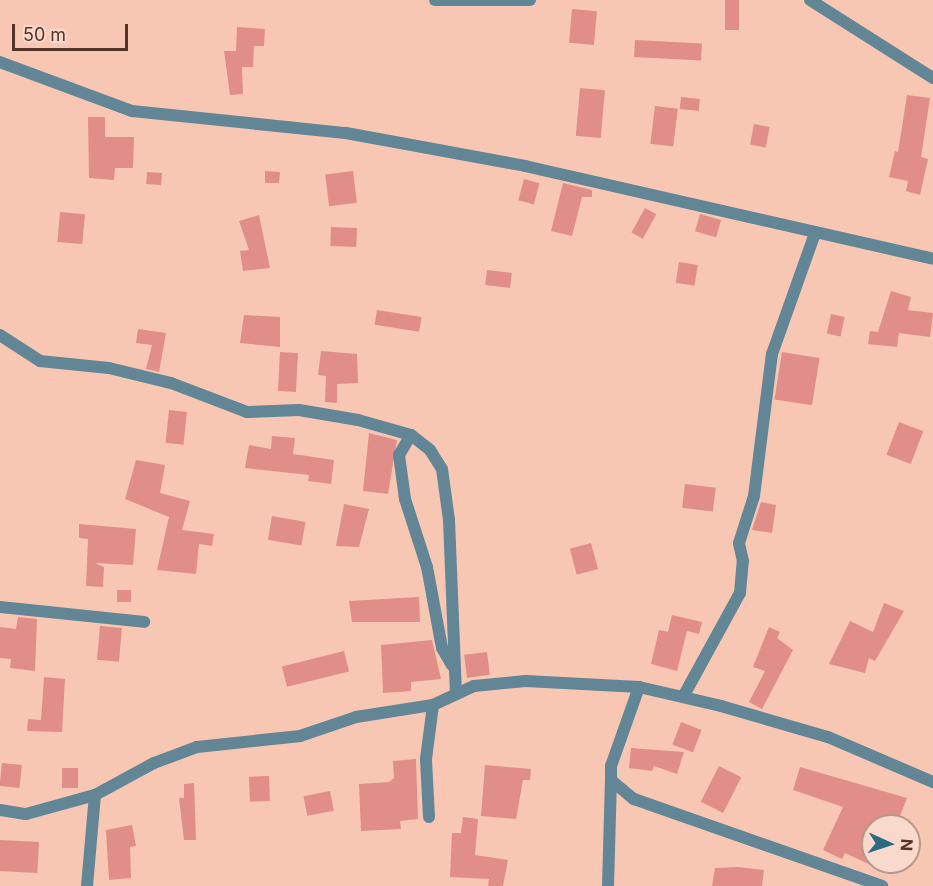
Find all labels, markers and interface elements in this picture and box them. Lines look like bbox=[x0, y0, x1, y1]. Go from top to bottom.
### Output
scale bar bbox=[15, 12, 130, 50]
text: 50 m bbox=[23, 24, 66, 45]
north arrow bbox=[861, 814, 921, 874]
text: N bbox=[897, 838, 917, 851]

